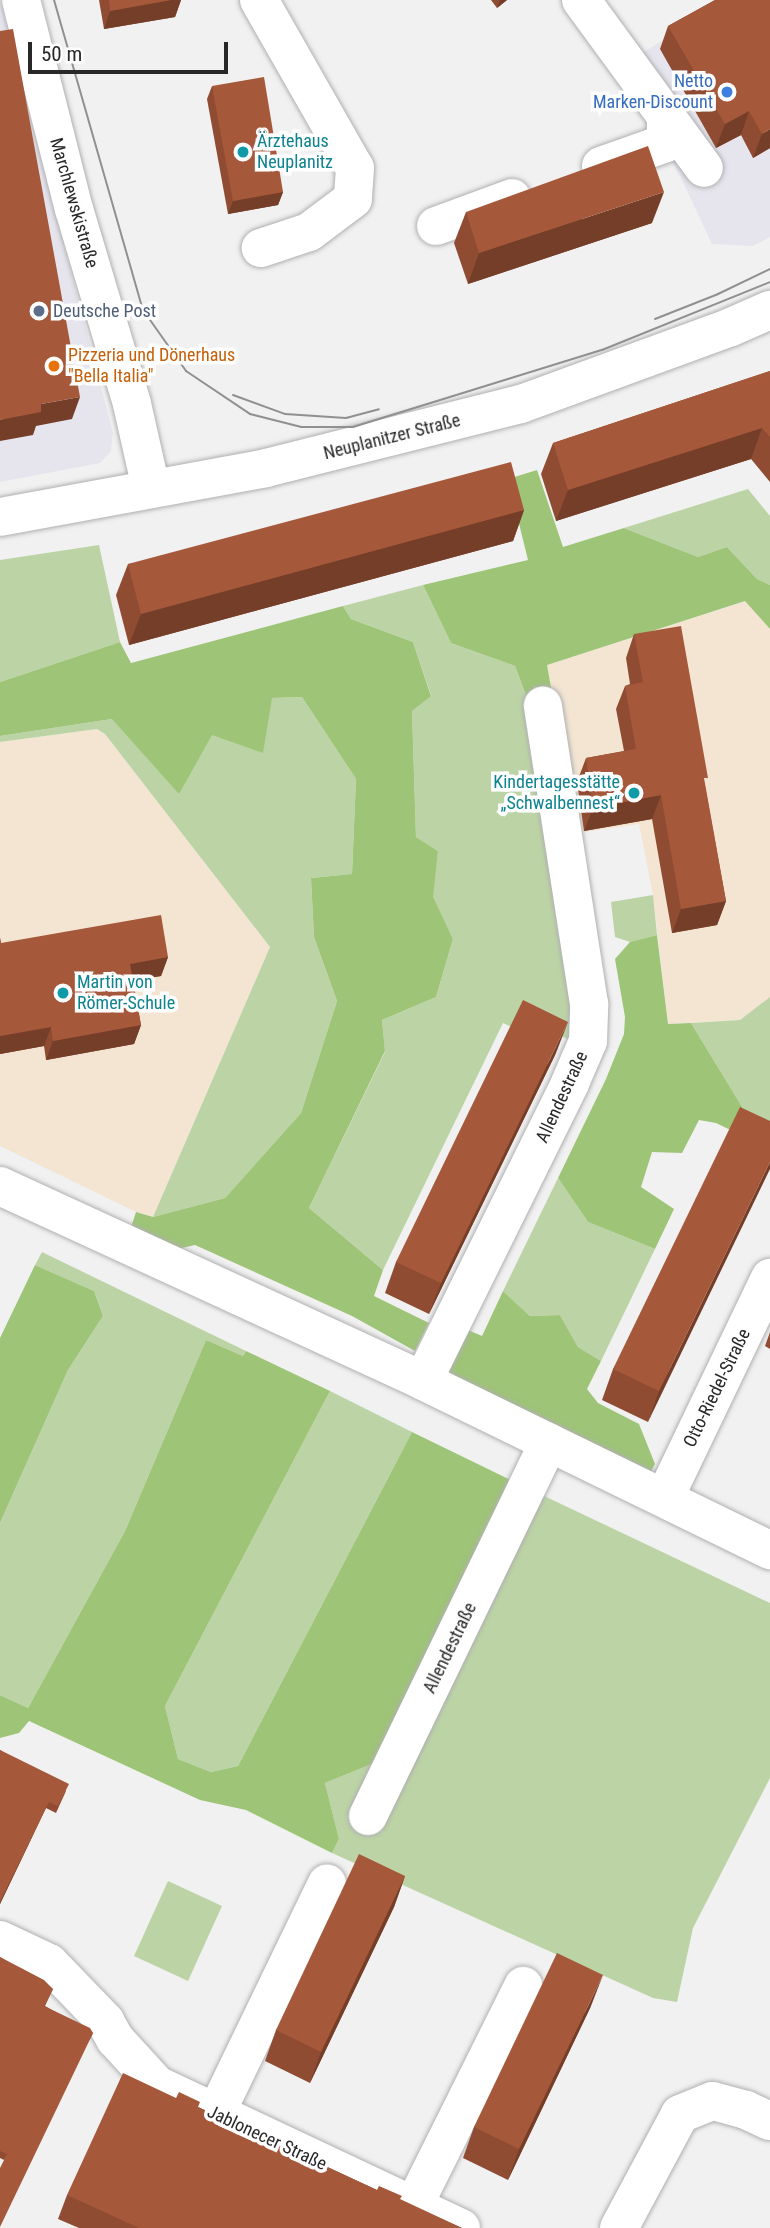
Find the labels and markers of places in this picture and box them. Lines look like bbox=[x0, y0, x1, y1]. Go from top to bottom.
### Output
place label: Netto Marken-Discount bbox=[593, 71, 713, 114]
marker: Netto Marken-Discount bbox=[719, 84, 735, 100]
place label: Ärztehaus Neuplanitz bbox=[257, 131, 333, 174]
marker: Ärztehaus Neuplanitz bbox=[235, 144, 251, 160]
place label: Deutsche Post bbox=[53, 300, 156, 322]
marker: Deutsche Post bbox=[31, 303, 47, 319]
place label: Pizzeria und Dönerhaus "Bella Italia" bbox=[68, 345, 235, 388]
marker: Pizzeria und Dönerhaus "Bella Italia" bbox=[46, 358, 62, 374]
place label: Kindertagesstätte „Schwalbennest“ bbox=[493, 772, 620, 814]
marker: Kindertagesstätte „Schwalbennest“ bbox=[626, 785, 642, 801]
place label: Martin von Römer-Schule bbox=[77, 972, 175, 1014]
marker: Martin von Römer-Schule bbox=[55, 985, 71, 1001]

